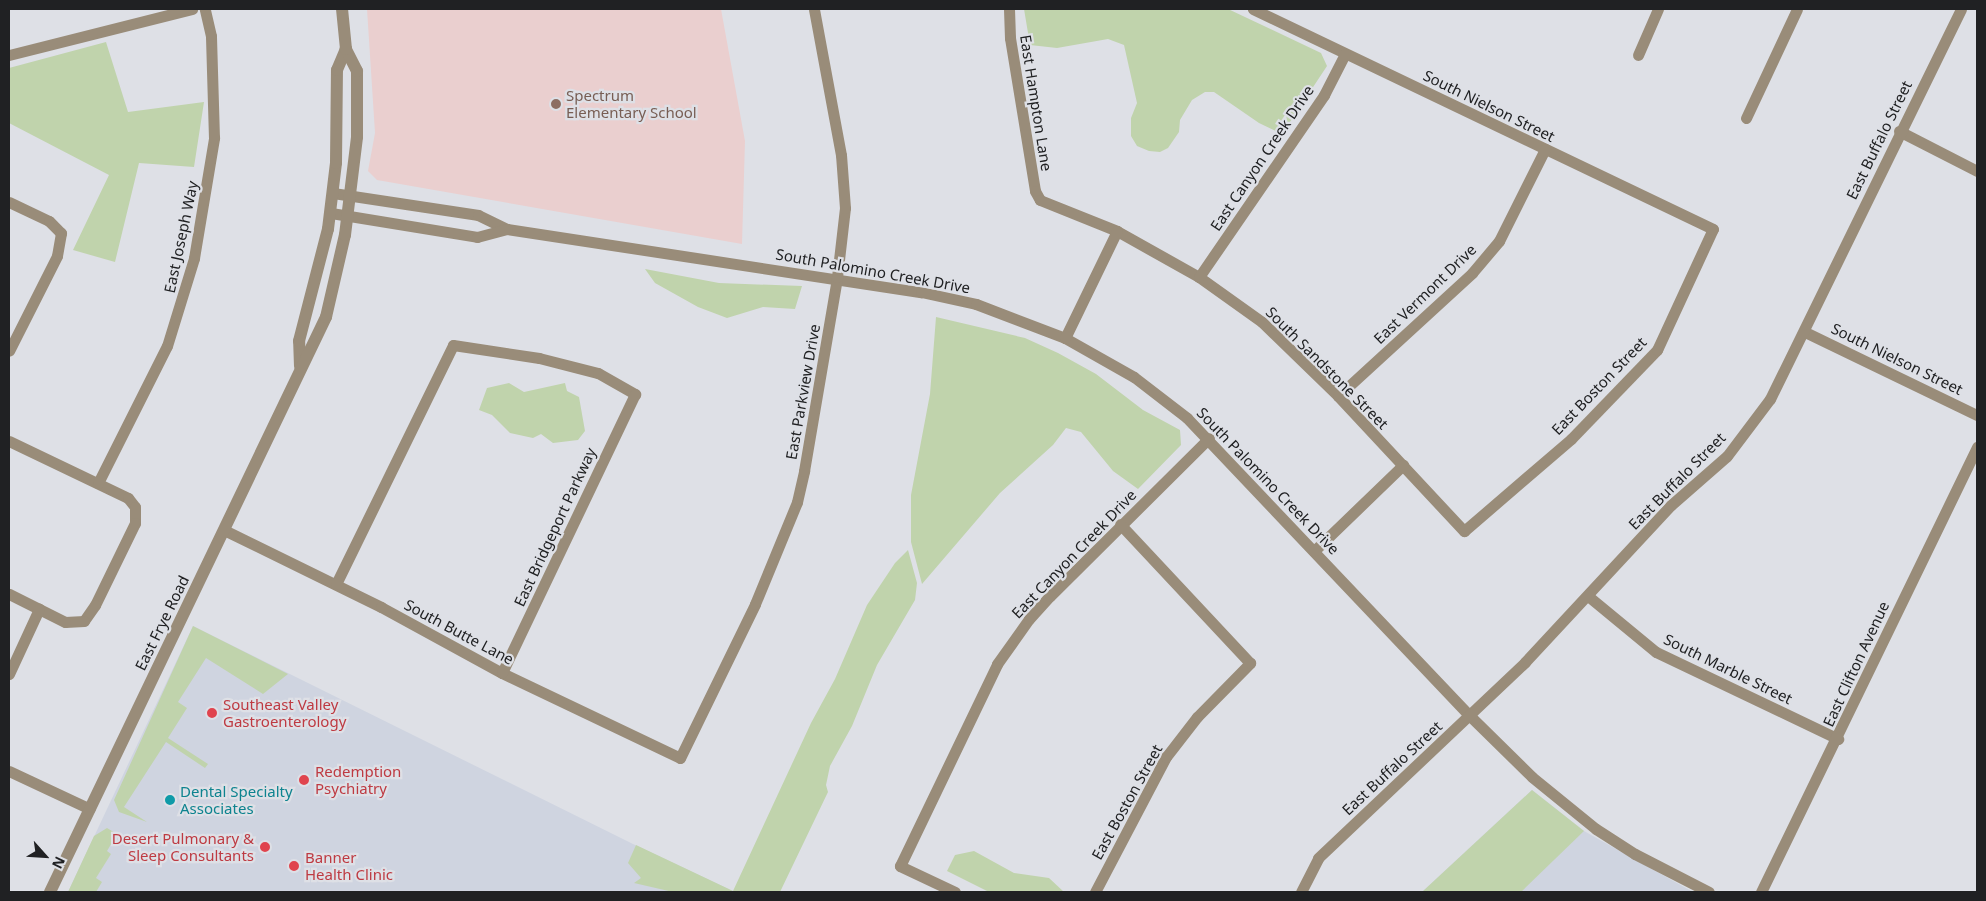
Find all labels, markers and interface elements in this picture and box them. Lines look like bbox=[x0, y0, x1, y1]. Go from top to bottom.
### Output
street label: East Hampton Lane bbox=[1016, 34, 1056, 172]
street label: South Nielson Street bbox=[1420, 66, 1558, 146]
street label: East Buffalo Street bbox=[1842, 78, 1916, 202]
street label: East Canyon Creek Drive bbox=[1207, 82, 1317, 234]
place label: Spectrum Elementary School bbox=[566, 86, 697, 121]
marker: Spectrum Elementary School bbox=[550, 98, 562, 110]
street label: East Joseph Way bbox=[160, 179, 202, 295]
street label: East Vermont Drive bbox=[1370, 241, 1480, 347]
street label: South Palomino Creek Drive bbox=[774, 245, 972, 297]
street label: South Sandstone Street bbox=[1262, 303, 1392, 433]
street label: South Nielson Street bbox=[1828, 319, 1966, 399]
street label: East Parkview Drive bbox=[782, 323, 824, 461]
street label: East Boston Street bbox=[1548, 333, 1650, 439]
street label: South Palomino Creek Drive bbox=[1193, 404, 1343, 558]
street label: East Buffalo Street bbox=[1625, 429, 1729, 533]
street label: East Bridgeport Parkway bbox=[510, 445, 600, 609]
street label: East Canyon Creek Drive bbox=[1008, 486, 1140, 622]
street label: East Frye Road bbox=[131, 573, 193, 673]
street label: South Butte Lane bbox=[401, 596, 517, 668]
street label: East Clifton Avenue bbox=[1819, 599, 1893, 729]
street label: South Marble Street bbox=[1661, 630, 1795, 708]
place label: Southeast Valley Gastroenterology bbox=[223, 695, 346, 730]
marker: Southeast Valley Gastroenterology bbox=[205, 706, 219, 720]
street label: East Buffalo Street bbox=[1338, 717, 1446, 819]
street label: East Boston Street bbox=[1088, 741, 1166, 863]
place label: Redemption Psychiatry bbox=[315, 762, 401, 797]
marker: Redemption Psychiatry bbox=[297, 773, 311, 787]
place label: Dental Specialty Associates bbox=[180, 782, 293, 817]
marker: Dental Specialty Associates bbox=[164, 794, 176, 806]
place label: Desert Pulmonary & Sleep Consultants bbox=[112, 829, 254, 864]
north arrow bbox=[20, 831, 70, 881]
marker: Desert Pulmonary & Sleep Consultants bbox=[258, 840, 272, 854]
place label: Banner Health Clinic bbox=[305, 848, 393, 883]
text: N bbox=[48, 854, 70, 872]
marker: Banner Health Clinic bbox=[287, 859, 301, 873]

